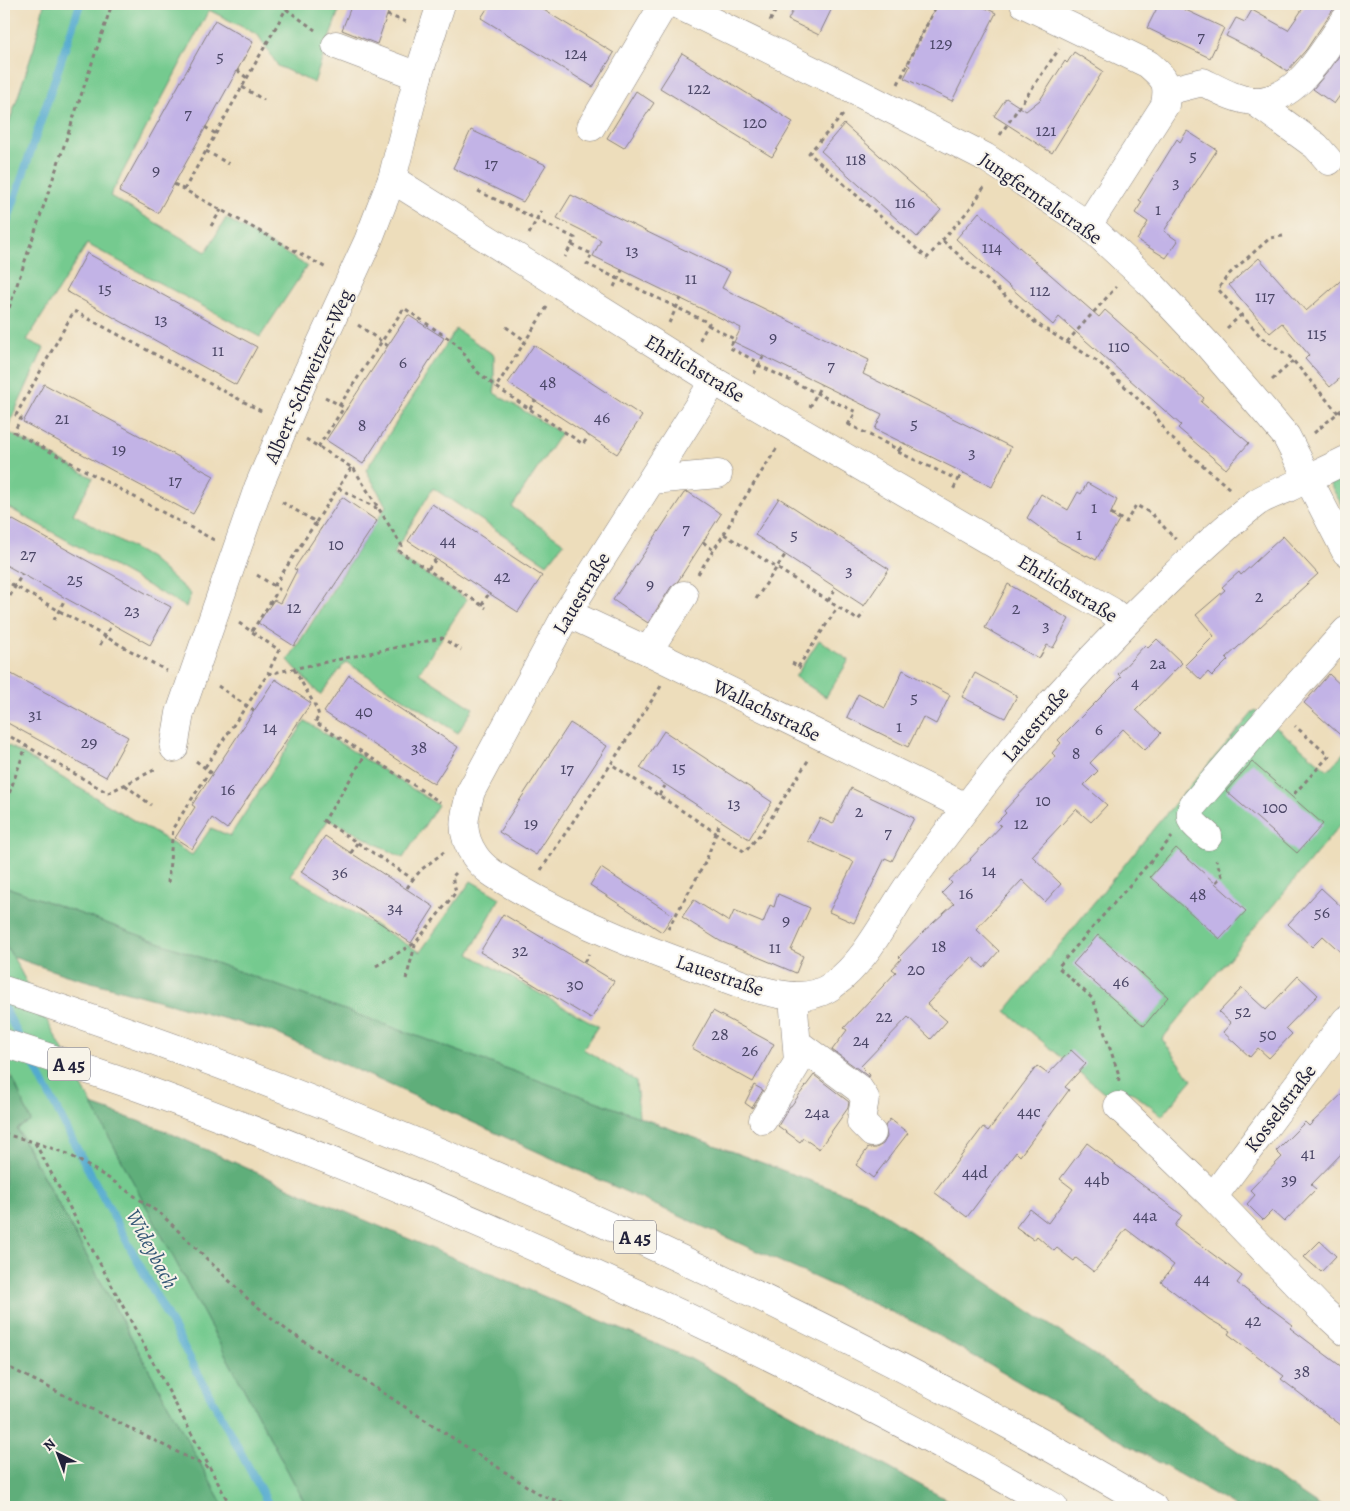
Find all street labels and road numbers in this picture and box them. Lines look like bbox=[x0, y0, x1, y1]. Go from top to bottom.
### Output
street label: Jungferntalstraße bbox=[974, 146, 1108, 251]
street label: Albert-Schweitzer-Weg bbox=[257, 285, 359, 469]
street label: Ehrlichstraße bbox=[640, 328, 750, 409]
street label: Lauestraße bbox=[546, 547, 617, 639]
street label: Ehrlichstraße bbox=[1013, 548, 1123, 629]
street label: Wallachstraße bbox=[707, 672, 825, 748]
street label: Lauestraße bbox=[996, 681, 1075, 768]
street label: Lauestraße bbox=[672, 948, 767, 1003]
road number: A 45 bbox=[48, 1048, 90, 1080]
street label: Kosselstraße bbox=[1238, 1059, 1323, 1158]
road number: A 45 bbox=[614, 1220, 656, 1254]

